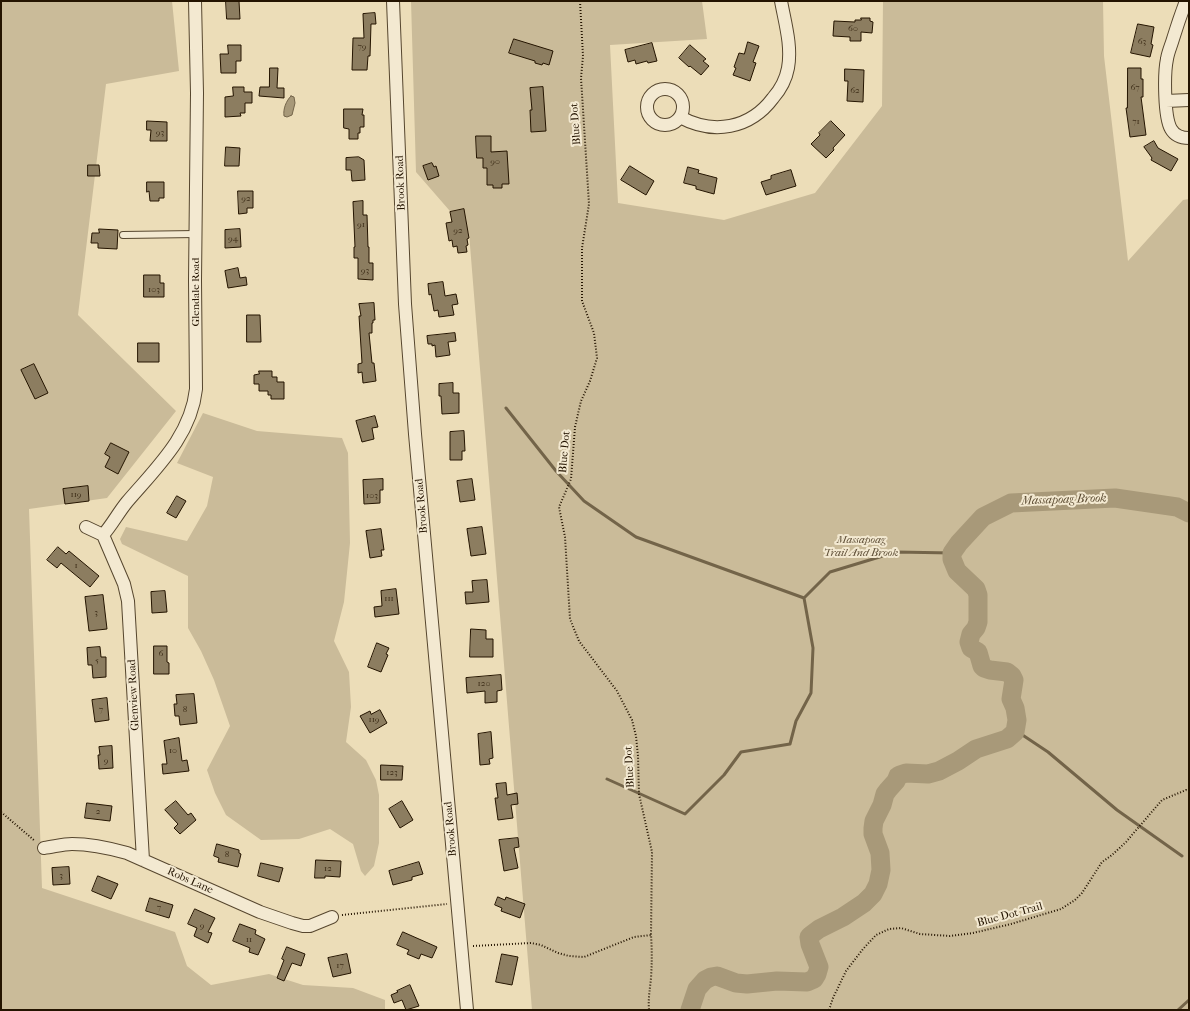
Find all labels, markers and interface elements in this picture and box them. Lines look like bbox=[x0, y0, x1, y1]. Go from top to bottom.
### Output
house number: 60 bbox=[848, 24, 858, 34]
house number: 63 bbox=[1138, 37, 1146, 47]
house number: 79 bbox=[357, 42, 367, 52]
house number: 67 bbox=[1130, 83, 1140, 93]
house number: 62 bbox=[850, 86, 860, 96]
street label: Blue Dot bbox=[568, 103, 584, 145]
house number: 71 bbox=[1132, 117, 1140, 127]
house number: 93 bbox=[156, 128, 164, 138]
street label: Brook Road bbox=[393, 155, 409, 211]
house number: 90 bbox=[490, 157, 500, 167]
house number: 92 bbox=[241, 194, 251, 204]
house number: 91 bbox=[357, 220, 365, 230]
house number: 92 bbox=[453, 226, 463, 236]
house number: 94 bbox=[228, 234, 238, 244]
street label: Glendale Road bbox=[189, 258, 203, 326]
house number: 93 bbox=[361, 266, 369, 276]
house number: 103 bbox=[148, 285, 160, 295]
street label: Blue Dot bbox=[557, 431, 573, 473]
street label: Brook Road bbox=[413, 478, 431, 534]
house number: 119 bbox=[70, 490, 82, 500]
house number: 103 bbox=[366, 491, 378, 501]
water label: Massapoag Brook bbox=[1021, 491, 1107, 509]
park label: Massapoag Trail And Brook bbox=[824, 533, 898, 559]
house number: 1 bbox=[74, 561, 78, 571]
house number: 111 bbox=[384, 594, 394, 604]
house number: 3 bbox=[94, 608, 98, 618]
house number: 6 bbox=[159, 649, 163, 659]
house number: 5 bbox=[95, 656, 99, 666]
street label: Glenview Road bbox=[126, 659, 142, 731]
house number: 120 bbox=[478, 679, 490, 689]
house number: 7 bbox=[99, 705, 103, 715]
house number: 8 bbox=[183, 705, 187, 715]
house number: 119 bbox=[368, 715, 380, 725]
house number: 10 bbox=[169, 746, 177, 756]
street label: Blue Dot bbox=[622, 746, 638, 788]
house number: 9 bbox=[104, 756, 108, 766]
house number: 123 bbox=[386, 768, 398, 778]
street label: Brook Road bbox=[442, 801, 460, 857]
house number: 2 bbox=[96, 807, 100, 817]
house number: 8 bbox=[225, 850, 229, 860]
house number: 12 bbox=[324, 864, 332, 874]
street label: Robs Lane bbox=[165, 865, 215, 897]
house number: 3 bbox=[59, 871, 63, 881]
street label: Blue Dot Trail bbox=[976, 900, 1044, 930]
house number: 7 bbox=[157, 903, 161, 913]
house number: 9 bbox=[200, 921, 204, 931]
house number: 11 bbox=[246, 935, 252, 945]
house number: 17 bbox=[336, 961, 344, 971]

